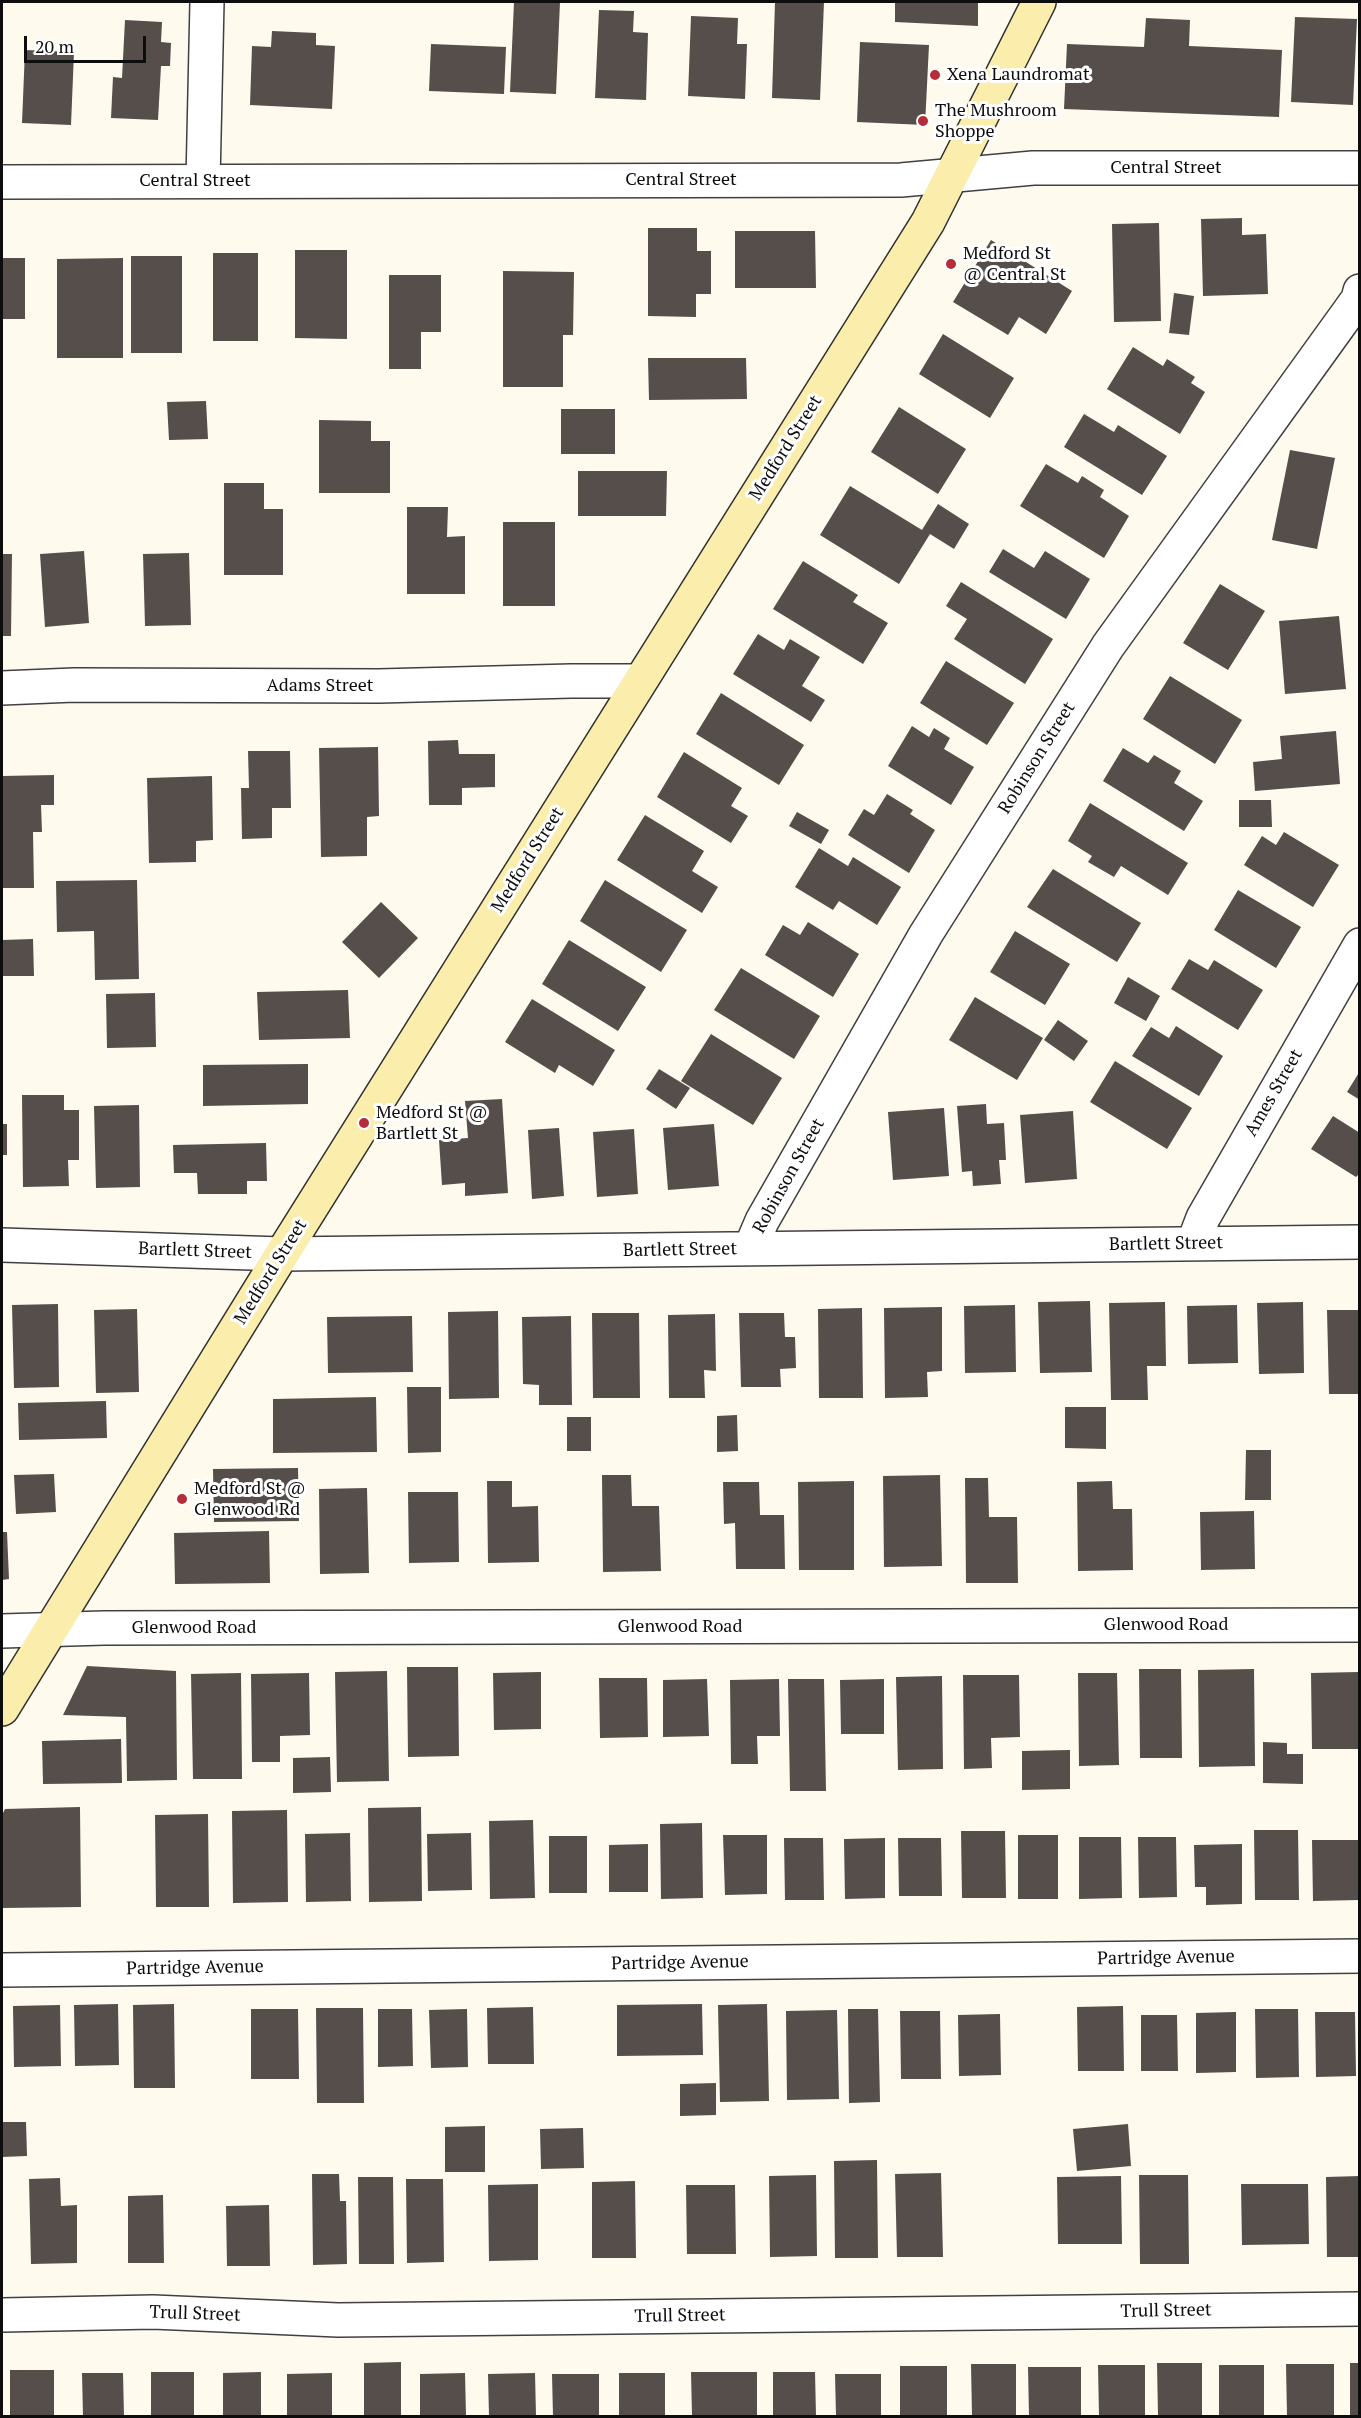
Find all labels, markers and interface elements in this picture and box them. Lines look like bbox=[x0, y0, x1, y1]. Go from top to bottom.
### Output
scale bar bbox=[27, 24, 148, 62]
text: 20 m bbox=[35, 34, 74, 58]
place label: Xena Laundromat bbox=[947, 64, 1090, 86]
marker: Xena Laundromat bbox=[928, 68, 942, 82]
place label: The Mushroom Shoppe bbox=[935, 100, 1057, 142]
marker: The Mushroom Shoppe bbox=[916, 114, 930, 128]
street label: Central Street bbox=[1110, 157, 1222, 179]
street label: Central Street bbox=[625, 169, 737, 191]
street label: Central Street bbox=[139, 170, 251, 192]
place label: Medford St @ Central St bbox=[963, 243, 1066, 286]
marker: Medford St @ Central St bbox=[944, 257, 958, 271]
street label: Medford Street bbox=[745, 392, 827, 504]
street label: Adams Street bbox=[266, 675, 374, 697]
street label: Robinson Street bbox=[994, 698, 1080, 818]
street label: Medford Street bbox=[487, 804, 569, 916]
street label: Ames Street bbox=[1240, 1046, 1308, 1140]
place label: Medford St @ Bartlett St bbox=[376, 1102, 488, 1144]
street label: Robinson Street bbox=[749, 1115, 829, 1237]
marker: Medford St @ Bartlett St bbox=[357, 1116, 371, 1130]
street label: Medford Street bbox=[230, 1216, 312, 1328]
street label: Bartlett Street bbox=[1109, 1232, 1223, 1256]
street label: Bartlett Street bbox=[138, 1238, 252, 1264]
street label: Bartlett Street bbox=[623, 1238, 737, 1262]
place label: Medford St @ Glenwood Rd bbox=[194, 1478, 306, 1520]
marker: Medford St @ Glenwood Rd bbox=[175, 1492, 189, 1506]
street label: Glenwood Road bbox=[1104, 1614, 1228, 1636]
street label: Glenwood Road bbox=[618, 1616, 742, 1638]
street label: Glenwood Road bbox=[132, 1617, 256, 1639]
street label: Partridge Avenue bbox=[1097, 1946, 1235, 1970]
street label: Partridge Avenue bbox=[611, 1951, 749, 1975]
street label: Partridge Avenue bbox=[126, 1956, 264, 1980]
street label: Trull Street bbox=[1120, 2299, 1212, 2323]
street label: Trull Street bbox=[149, 2302, 241, 2326]
street label: Trull Street bbox=[634, 2304, 726, 2328]

